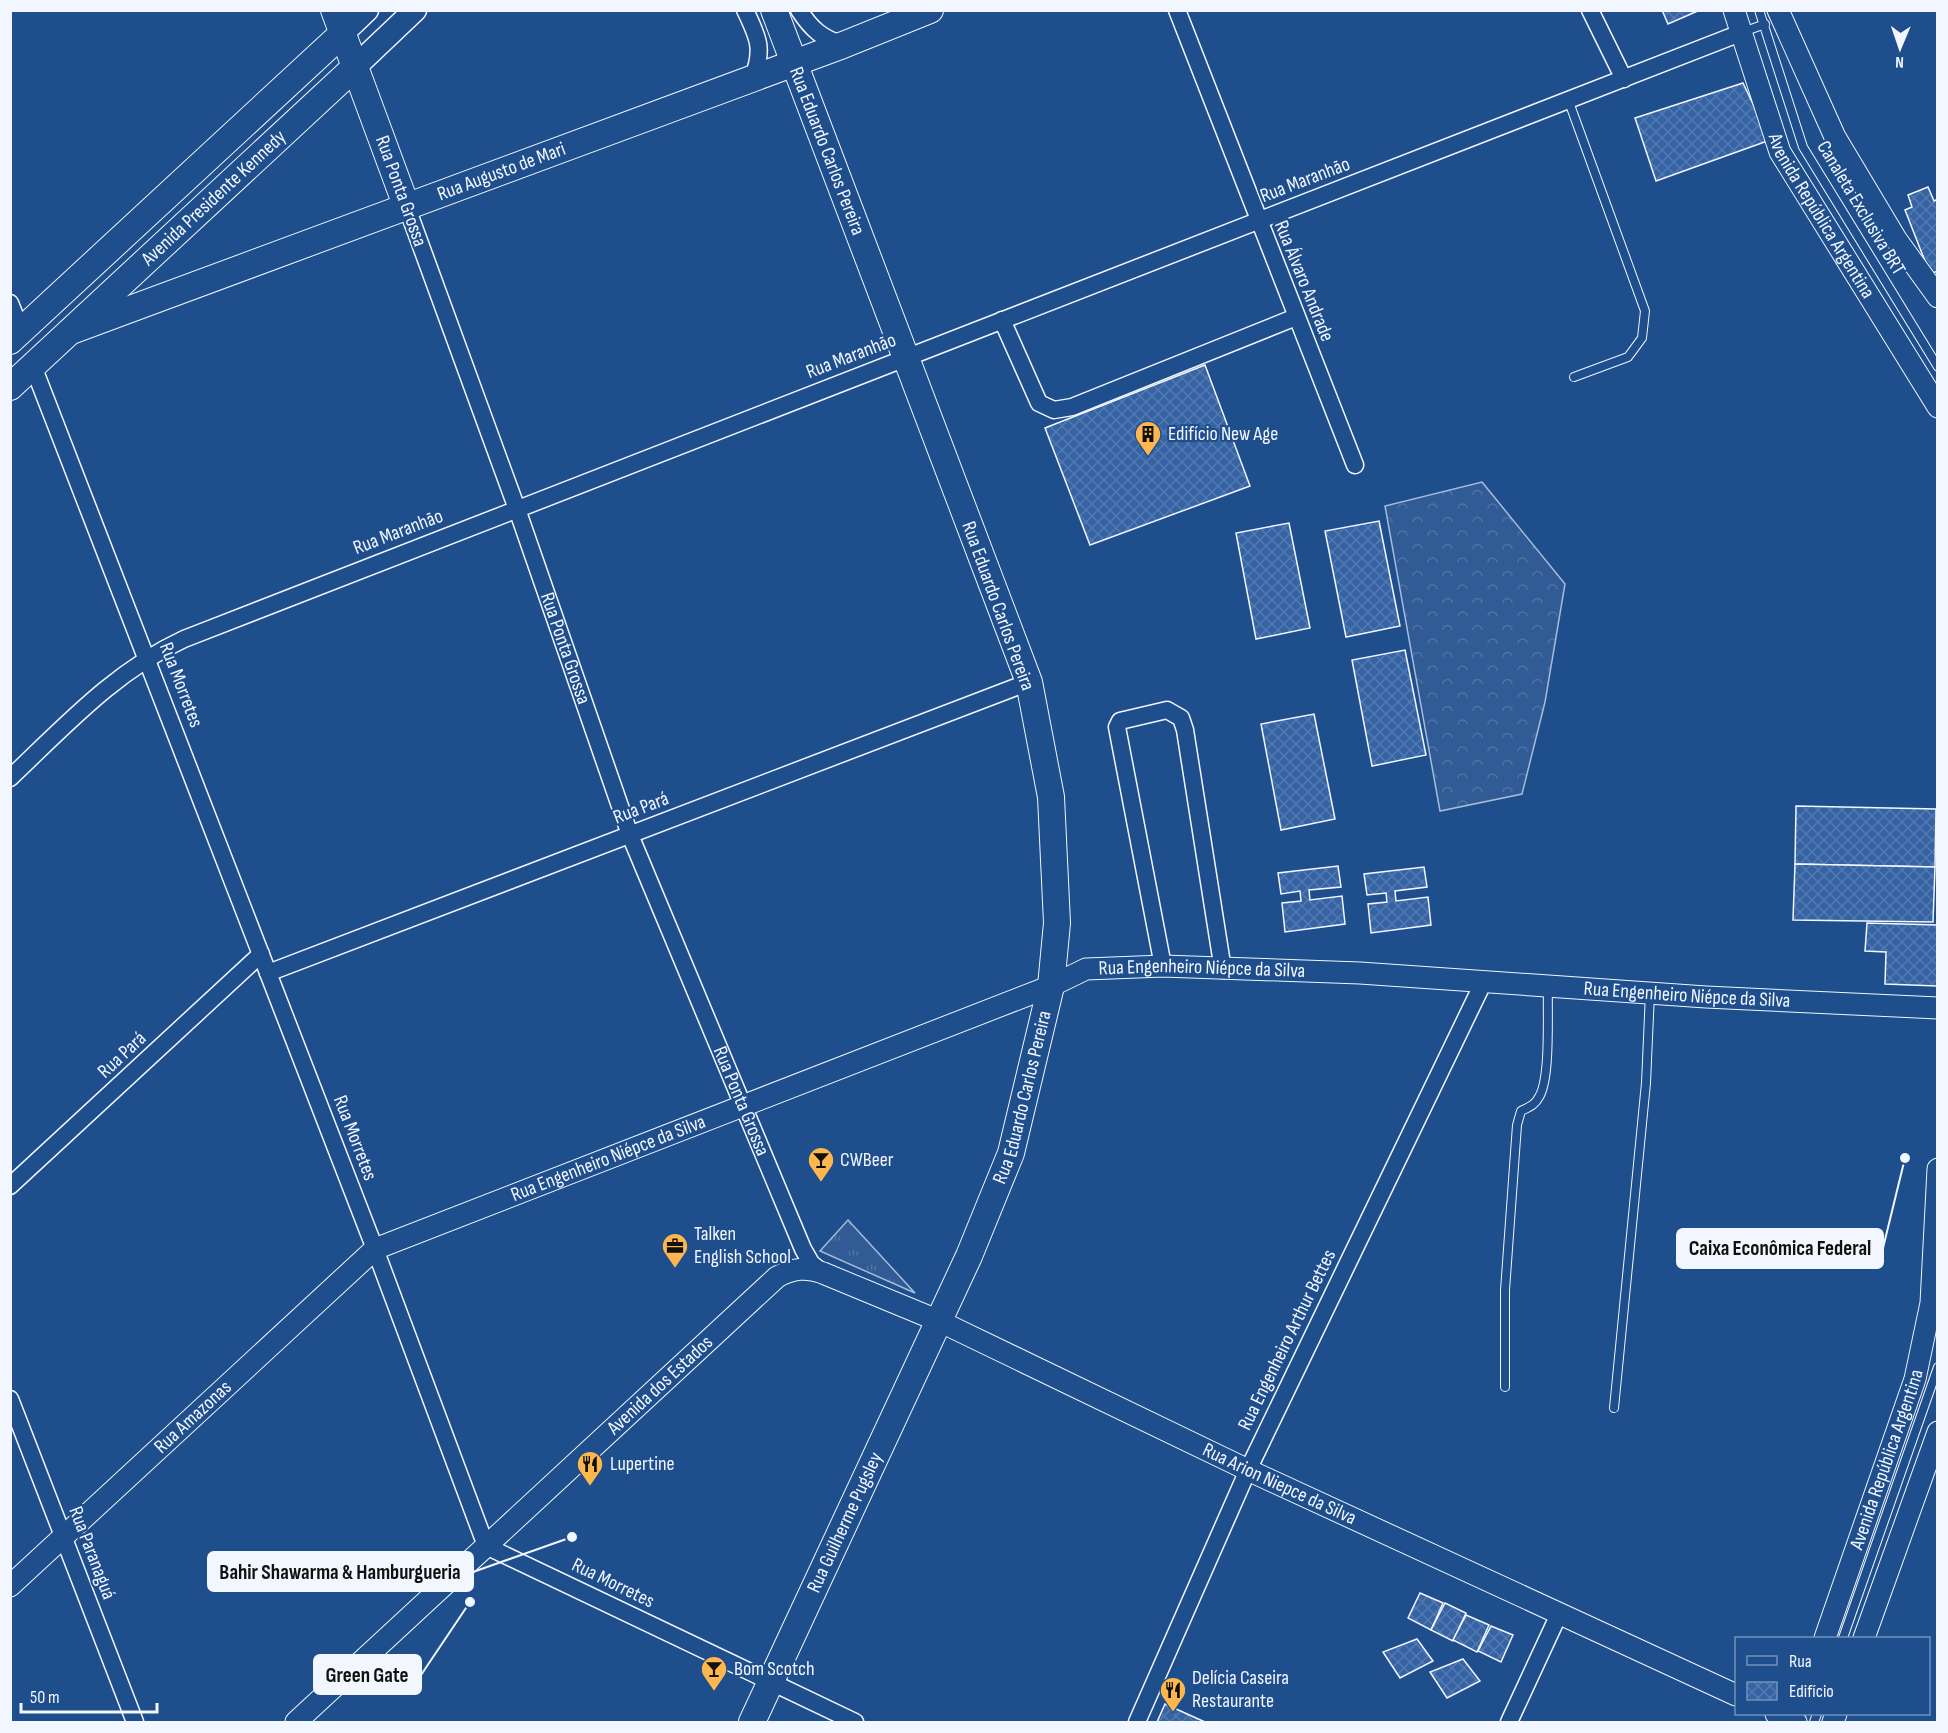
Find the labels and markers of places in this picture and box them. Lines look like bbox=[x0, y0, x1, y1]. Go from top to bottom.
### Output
building icon: Edifício New Age bbox=[1133, 419, 1163, 457]
place label: Edifício New Age bbox=[1168, 422, 1278, 446]
bar icon: CWBeer bbox=[806, 1145, 836, 1183]
place label: CWBeer bbox=[840, 1148, 894, 1172]
place label: Talken English School bbox=[694, 1222, 791, 1269]
callout: Caixa Econômica Federal bbox=[1677, 1229, 1883, 1268]
office icon: Talken English School bbox=[660, 1231, 690, 1269]
restaurant icon: Lupertine bbox=[575, 1449, 605, 1487]
place label: Lupertine bbox=[610, 1452, 674, 1476]
callout: Bahir Shawarma & Hamburgueria bbox=[208, 1552, 473, 1591]
bar icon: Bom Scotch bbox=[699, 1654, 729, 1692]
callout: Green Gate bbox=[314, 1655, 421, 1694]
place label: Bom Scotch bbox=[734, 1657, 815, 1681]
place label: Delícia Caseira Restaurante bbox=[1192, 1666, 1289, 1713]
restaurant icon: Delícia Caseira Restaurante bbox=[1158, 1675, 1188, 1713]

